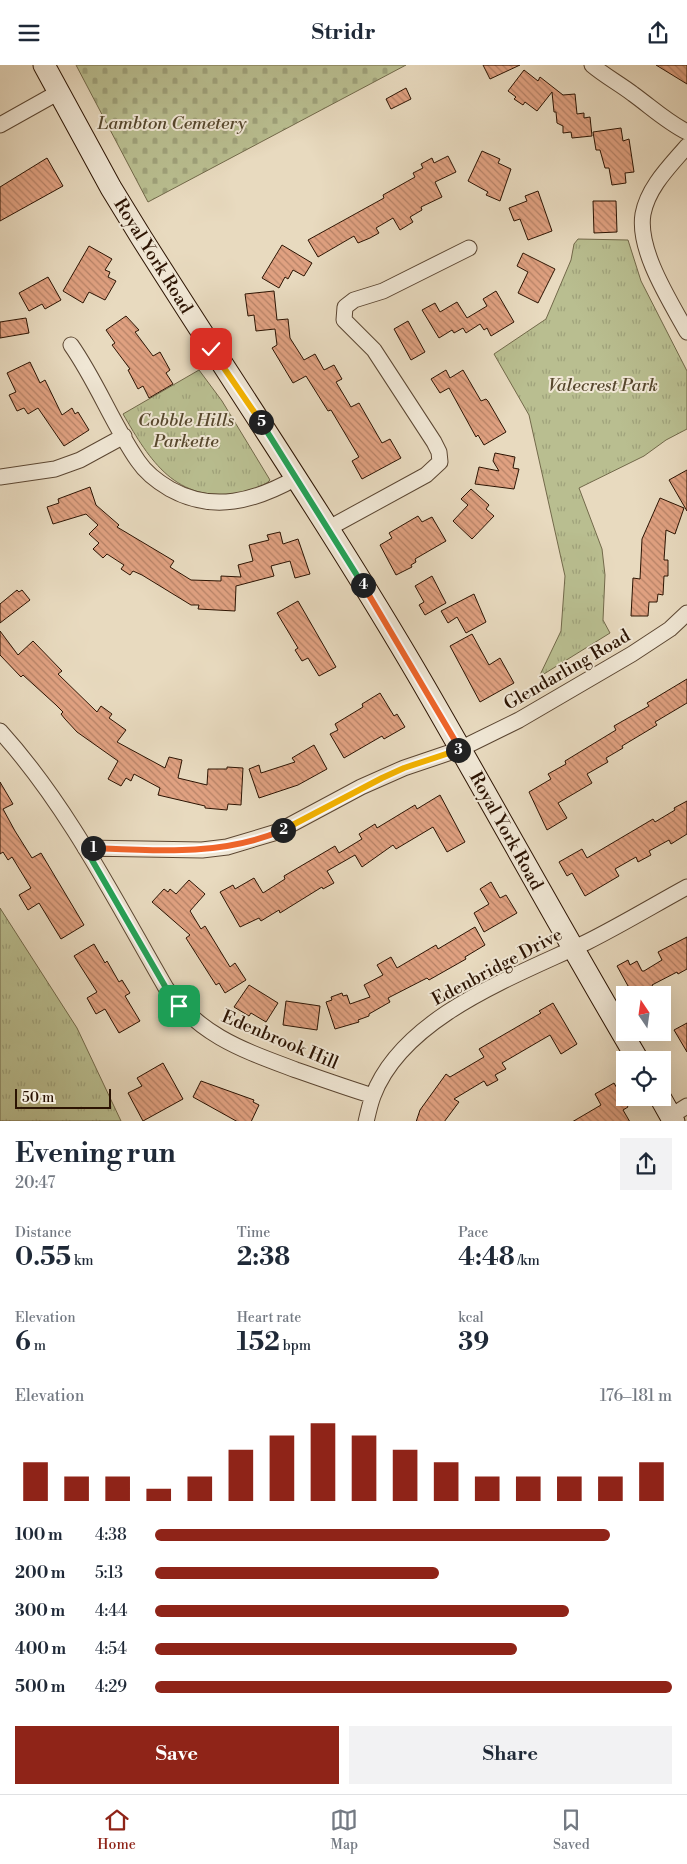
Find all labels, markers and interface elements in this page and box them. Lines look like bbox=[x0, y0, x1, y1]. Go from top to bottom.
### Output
icon: menu bbox=[15, 19, 43, 47]
text: Stridr bbox=[311, 19, 376, 46]
icon: share bbox=[644, 19, 672, 47]
park label: Lambton Cemetery bbox=[96, 112, 247, 135]
street label: Royal York Road bbox=[108, 194, 198, 319]
pin bbox=[190, 328, 232, 370]
icon: check bbox=[197, 335, 225, 363]
park label: Valecrest Park bbox=[548, 374, 658, 397]
park label: Cobble Hills Parkette bbox=[138, 409, 235, 453]
pin: 5 bbox=[248, 409, 274, 435]
text: 5 bbox=[257, 413, 266, 431]
pin: 4 bbox=[350, 573, 376, 597]
text: 4 bbox=[359, 576, 368, 594]
street label: Glendarling Road bbox=[500, 624, 635, 715]
pin: 3 bbox=[446, 737, 470, 763]
text: 3 bbox=[454, 741, 463, 759]
street label: Royal York Road bbox=[464, 768, 548, 895]
pin: 2 bbox=[270, 817, 296, 843]
text: 2 bbox=[279, 821, 288, 839]
pin: 1 bbox=[80, 835, 106, 861]
text: 1 bbox=[90, 839, 97, 857]
street label: Edenbridge Drive bbox=[428, 923, 566, 1011]
pin bbox=[158, 985, 200, 1027]
north arrow bbox=[616, 986, 671, 1041]
map controls bbox=[616, 986, 671, 1106]
icon: arrive bbox=[165, 992, 193, 1020]
street label: Edenbrook Hill bbox=[218, 1005, 342, 1075]
button: locate bbox=[616, 1051, 671, 1106]
scale bar bbox=[15, 1087, 111, 1110]
text: 50 m bbox=[22, 1089, 54, 1107]
text: Evening run bbox=[15, 1136, 176, 1171]
button: share bbox=[620, 1138, 672, 1190]
text: 20:47 bbox=[15, 1173, 55, 1193]
text: Distance bbox=[15, 1224, 72, 1242]
text: Time bbox=[237, 1224, 270, 1242]
text: Pace bbox=[458, 1224, 488, 1242]
text: 0.55 bbox=[15, 1242, 71, 1273]
text: 2:38 bbox=[237, 1242, 290, 1273]
text: 4:48 bbox=[458, 1242, 515, 1273]
text: km bbox=[71, 1252, 94, 1270]
text: /km bbox=[515, 1252, 540, 1270]
text: Elevation bbox=[15, 1309, 76, 1327]
text: Heart rate bbox=[237, 1309, 301, 1327]
text: kcal bbox=[458, 1309, 484, 1327]
text: 6 bbox=[15, 1327, 31, 1358]
text: 152 bbox=[237, 1327, 280, 1358]
text: 39 bbox=[458, 1327, 489, 1358]
text: m bbox=[31, 1337, 46, 1355]
text: bpm bbox=[280, 1337, 311, 1355]
text: Elevation bbox=[15, 1386, 84, 1406]
text: 176–181 m bbox=[600, 1386, 672, 1406]
text: 100 m bbox=[15, 1525, 63, 1545]
text: 4:38 bbox=[95, 1525, 127, 1545]
text: 200 m bbox=[15, 1563, 65, 1583]
text: 5:13 bbox=[95, 1563, 123, 1583]
text: 300 m bbox=[15, 1601, 65, 1621]
text: 4:44 bbox=[95, 1601, 128, 1621]
text: 400 m bbox=[15, 1639, 66, 1659]
text: 4:54 bbox=[95, 1639, 127, 1659]
text: 500 m bbox=[15, 1677, 65, 1697]
text: 4:29 bbox=[95, 1677, 127, 1697]
button: Save bbox=[15, 1726, 339, 1784]
button: Share bbox=[349, 1726, 672, 1784]
tab: Home bbox=[97, 1806, 136, 1854]
tab: Map bbox=[330, 1806, 358, 1854]
tab: Saved bbox=[553, 1806, 590, 1854]

